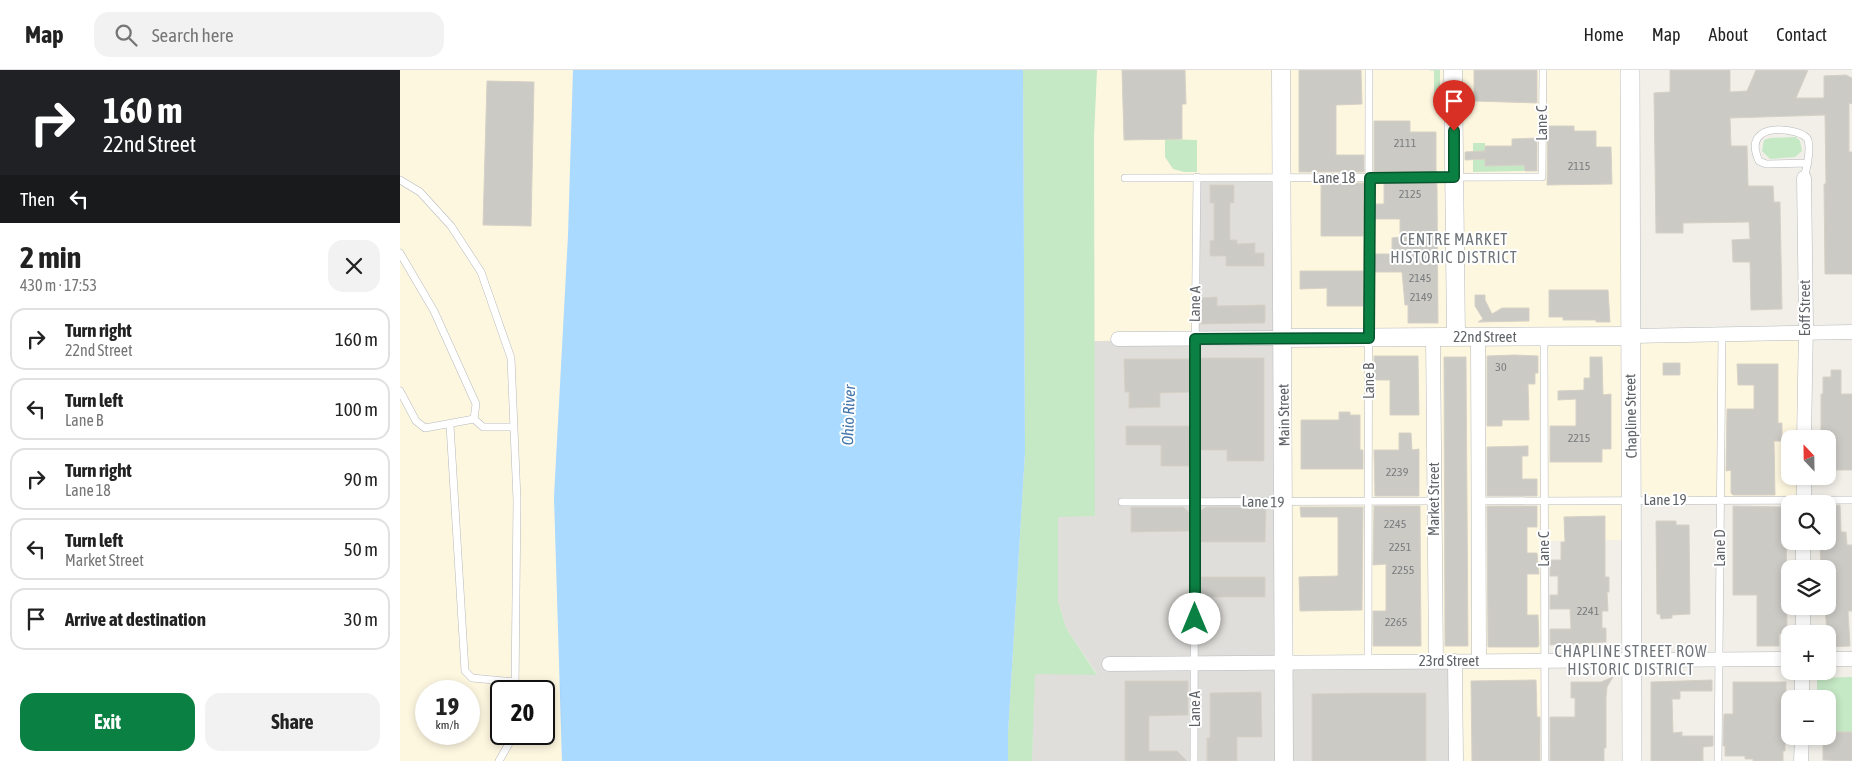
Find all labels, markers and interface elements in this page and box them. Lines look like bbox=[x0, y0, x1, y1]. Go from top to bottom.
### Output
search box bbox=[94, 12, 444, 57]
text: Map bbox=[25, 21, 64, 48]
icon: search bbox=[112, 21, 140, 49]
text: Search here bbox=[152, 24, 234, 46]
text: Home bbox=[1584, 24, 1624, 45]
text: Map bbox=[1652, 24, 1681, 45]
text: About bbox=[1709, 24, 1748, 45]
text: Contact bbox=[1776, 24, 1827, 45]
pin bbox=[1433, 80, 1475, 131]
icon: arrive bbox=[1440, 87, 1468, 115]
icon: right bbox=[20, 90, 85, 155]
text: 160 m bbox=[103, 90, 182, 130]
street label: Lane C bbox=[1533, 105, 1550, 141]
text: 22nd Street bbox=[103, 131, 196, 157]
house number: 2111 bbox=[1394, 136, 1417, 150]
house number: 2115 bbox=[1568, 159, 1590, 173]
street label: Lane 18 bbox=[1312, 169, 1356, 186]
icon: left bbox=[65, 185, 93, 213]
house number: 2125 bbox=[1399, 187, 1421, 201]
text: Then bbox=[20, 188, 55, 210]
district label: CENTRE MARKET HISTORIC DISTRICT bbox=[1390, 230, 1518, 266]
text: 2 min bbox=[20, 240, 81, 274]
button: close bbox=[328, 240, 380, 292]
house number: 2145 bbox=[1409, 271, 1431, 285]
text: 430 m · 17:53 bbox=[20, 276, 97, 294]
street label: Eoff Street bbox=[1796, 280, 1813, 336]
street label: Lane A bbox=[1186, 285, 1203, 322]
house number: 2149 bbox=[1410, 290, 1433, 304]
text: Turn right bbox=[65, 319, 132, 341]
icon: right bbox=[22, 325, 50, 353]
text: 160 m bbox=[335, 328, 378, 350]
street label: 22nd Street bbox=[1453, 328, 1517, 345]
text: 22nd Street bbox=[65, 341, 133, 359]
house number: 30 bbox=[1495, 360, 1507, 374]
street label: Lane B bbox=[1360, 363, 1377, 399]
street label: Chapline Street bbox=[1621, 374, 1640, 458]
water label: Ohio River bbox=[838, 383, 858, 446]
street label: Main Street bbox=[1274, 384, 1293, 447]
text: Turn left bbox=[65, 389, 123, 411]
icon: left bbox=[22, 395, 50, 423]
text: 100 m bbox=[335, 398, 378, 420]
text: Lane B bbox=[65, 411, 103, 429]
north arrow bbox=[1781, 430, 1836, 485]
map controls bbox=[1781, 430, 1836, 745]
house number: 2215 bbox=[1568, 431, 1590, 445]
text: Turn right bbox=[65, 459, 132, 481]
street label: Market Street bbox=[1425, 462, 1442, 536]
icon: right bbox=[22, 465, 50, 493]
house number: 2239 bbox=[1386, 465, 1409, 479]
text: 90 m bbox=[344, 468, 378, 490]
text: Lane 18 bbox=[65, 481, 111, 499]
street label: Lane 19 bbox=[1643, 491, 1687, 508]
street label: Lane 19 bbox=[1241, 493, 1285, 510]
button: search bbox=[1781, 495, 1836, 550]
house number: 2245 bbox=[1384, 517, 1406, 531]
text: Turn left bbox=[65, 529, 123, 551]
street label: Lane D bbox=[1711, 529, 1728, 567]
street label: Lane C bbox=[1535, 531, 1552, 567]
icon: left bbox=[22, 535, 50, 563]
text: 50 m bbox=[344, 538, 378, 560]
house number: 2251 bbox=[1389, 540, 1412, 554]
text: Market Street bbox=[65, 551, 144, 569]
button: layers bbox=[1781, 560, 1836, 615]
house number: 2255 bbox=[1392, 563, 1414, 577]
position arrow bbox=[1168, 592, 1220, 644]
house number: 2241 bbox=[1577, 604, 1600, 618]
icon: arrive bbox=[22, 605, 50, 633]
text: Arrive at destination bbox=[65, 608, 206, 630]
text: 30 m bbox=[344, 608, 378, 630]
house number: 2265 bbox=[1385, 615, 1407, 629]
button: + bbox=[1781, 625, 1836, 680]
district label: CHAPLINE STREET ROW HISTORIC DISTRICT bbox=[1554, 642, 1708, 678]
street label: 23rd Street bbox=[1419, 652, 1479, 669]
speed limit sign: 20 bbox=[490, 680, 555, 745]
street label: Lane A bbox=[1186, 690, 1203, 727]
button: − bbox=[1781, 690, 1836, 745]
text: 19 bbox=[436, 692, 459, 720]
button: Exit bbox=[20, 693, 195, 751]
button: Share bbox=[205, 693, 380, 751]
text: km/h bbox=[436, 718, 459, 732]

